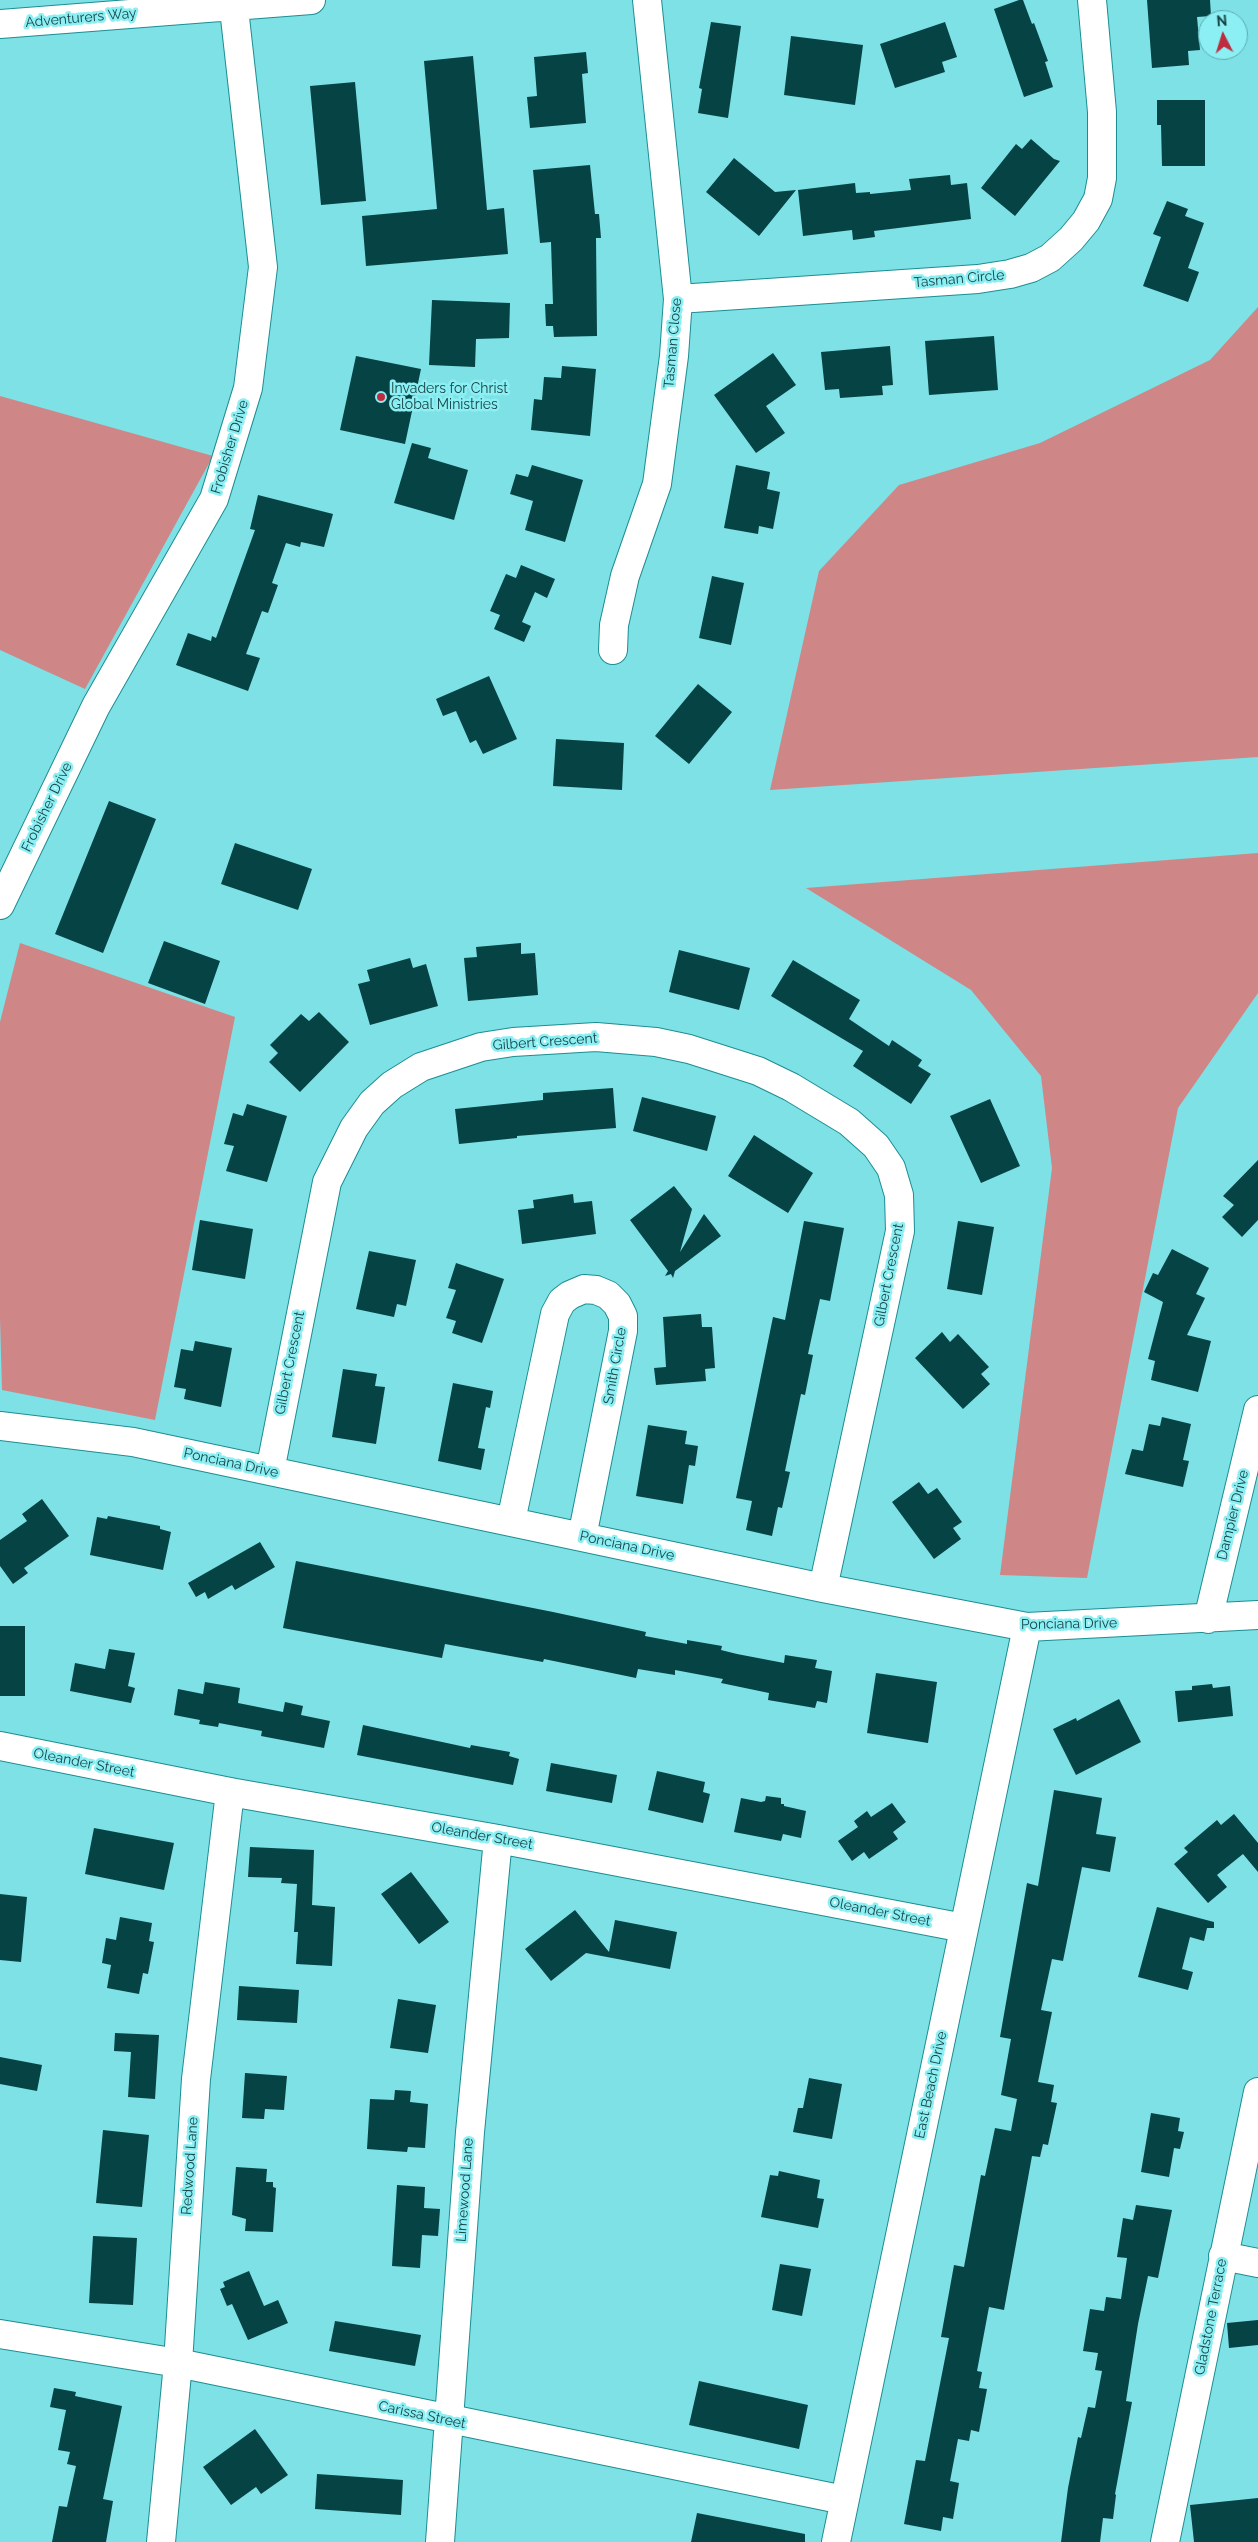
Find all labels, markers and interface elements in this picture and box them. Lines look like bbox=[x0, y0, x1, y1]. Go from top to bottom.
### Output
street label: Adventurers Way bbox=[25, 5, 137, 31]
north arrow bbox=[1198, 10, 1248, 60]
text: N bbox=[1216, 13, 1228, 29]
street label: Tasman Circle bbox=[913, 267, 1005, 291]
street label: Tasman Close bbox=[661, 297, 685, 389]
place label: Invaders for Christ Global Ministries bbox=[391, 381, 508, 414]
marker: Invaders for Christ Global Ministries bbox=[375, 391, 387, 403]
street label: Frobisher Drive bbox=[208, 398, 252, 496]
street label: Frobisher Drive bbox=[18, 760, 76, 854]
street label: Gilbert Crescent bbox=[492, 1030, 598, 1054]
street label: Gilbert Crescent bbox=[871, 1222, 907, 1328]
street label: Gilbert Crescent bbox=[272, 1310, 308, 1416]
street label: Smith Circle bbox=[600, 1326, 630, 1406]
street label: Ponciana Drive bbox=[182, 1445, 280, 1481]
street label: Dampier Drive bbox=[1214, 1468, 1252, 1562]
street label: Ponciana Drive bbox=[578, 1528, 676, 1564]
street label: Ponciana Drive bbox=[1021, 1615, 1117, 1633]
street label: Oleander Street bbox=[32, 1745, 136, 1781]
street label: Oleander Street bbox=[430, 1819, 534, 1853]
street label: Oleander Street bbox=[828, 1894, 932, 1930]
street label: East Beach Drive bbox=[911, 2030, 951, 2140]
street label: Redwood Lane bbox=[178, 2116, 202, 2216]
street label: Limewood Lane bbox=[453, 2137, 477, 2243]
street label: Gladstone Terrace bbox=[1191, 2257, 1231, 2377]
street label: Carissa Street bbox=[377, 2398, 467, 2432]

